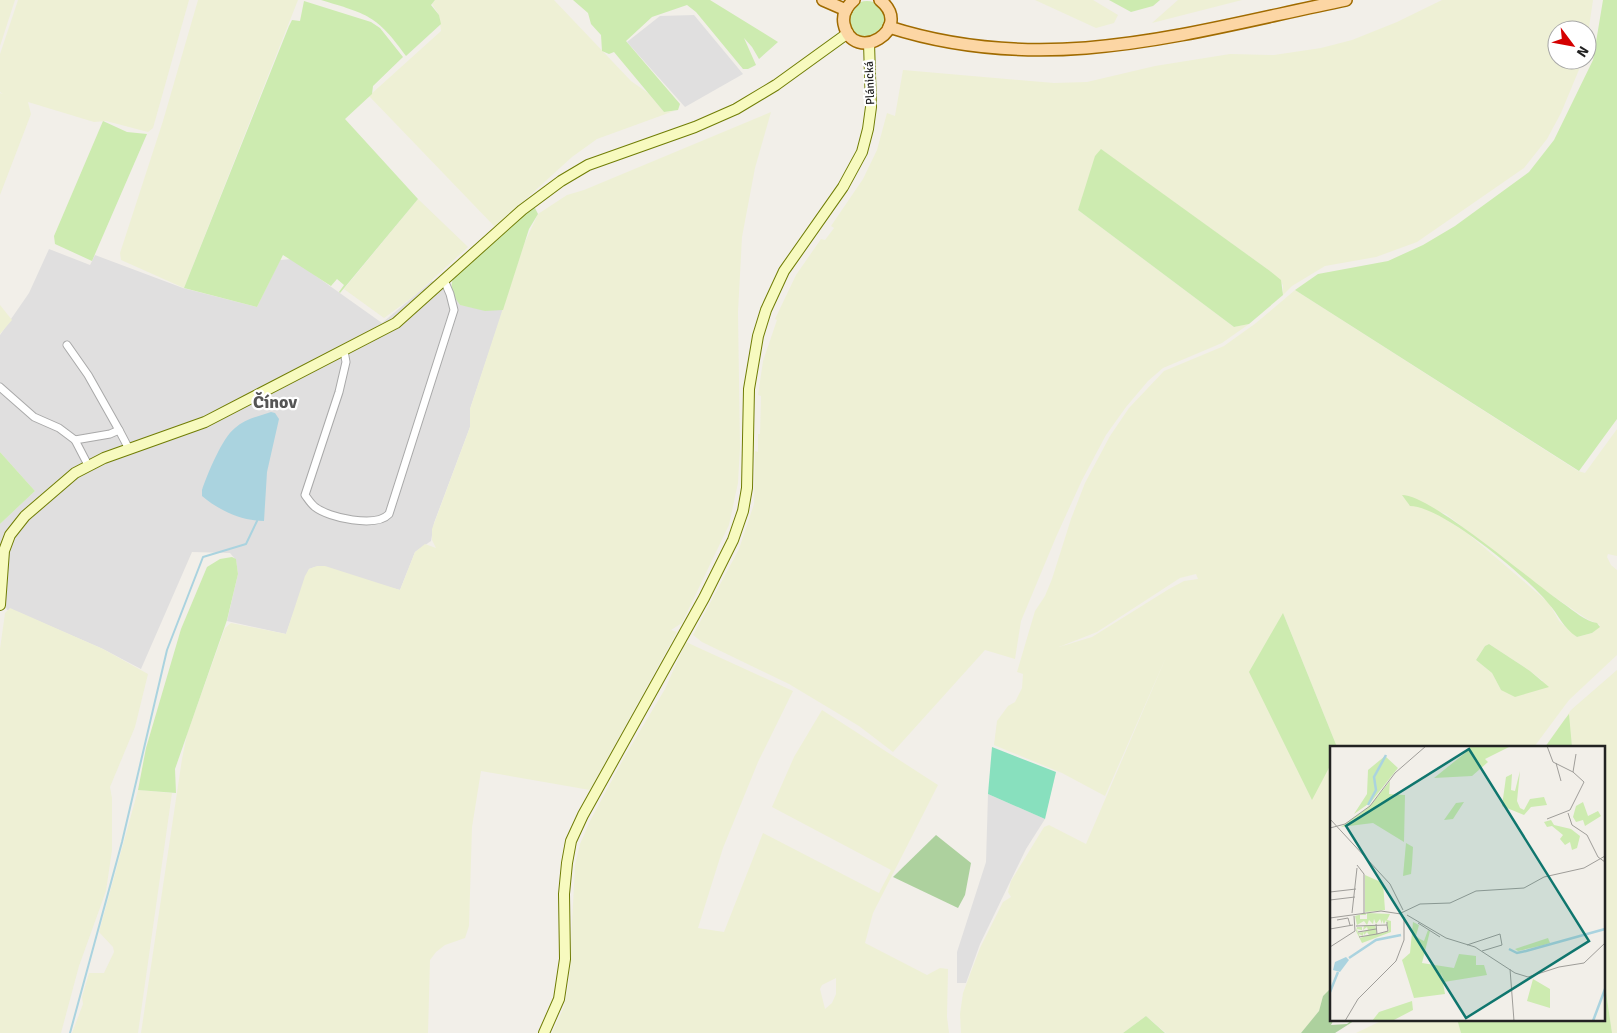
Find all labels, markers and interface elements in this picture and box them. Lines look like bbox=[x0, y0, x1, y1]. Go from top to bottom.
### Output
north arrow bbox=[1547, 20, 1597, 70]
text: N bbox=[1573, 43, 1592, 60]
street label: Plánická bbox=[862, 61, 878, 105]
district label: Čínov bbox=[253, 391, 297, 413]
inset map bbox=[1330, 746, 1604, 1020]

